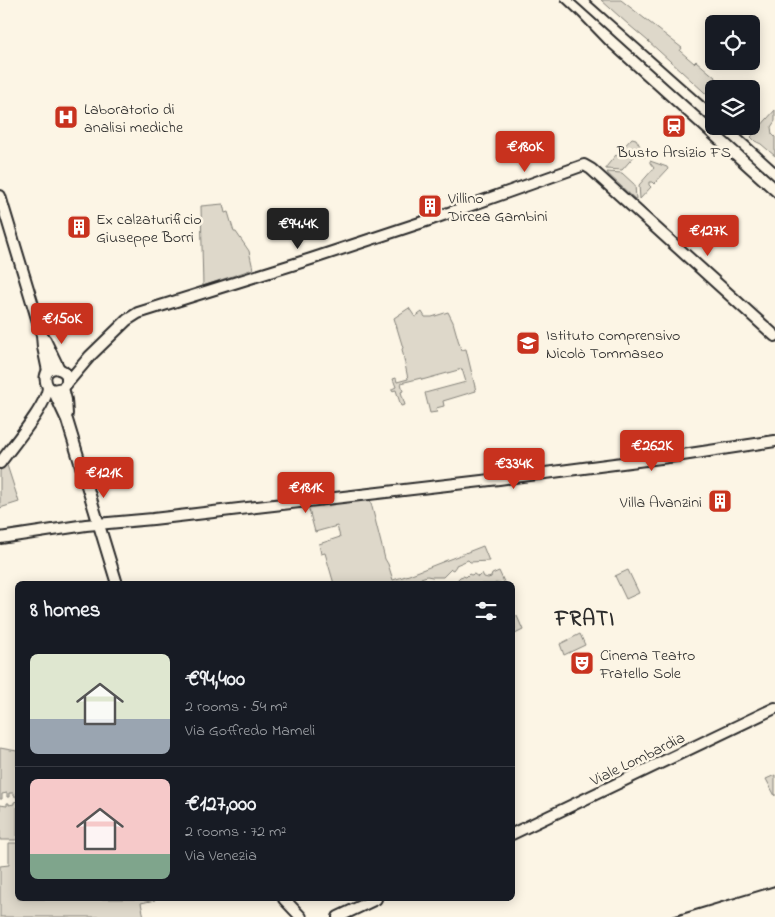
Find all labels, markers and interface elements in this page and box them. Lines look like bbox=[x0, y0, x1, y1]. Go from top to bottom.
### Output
map controls bbox=[705, 15, 760, 135]
button: locate bbox=[705, 15, 760, 70]
button: layers bbox=[705, 80, 760, 135]
place label: Laboratorio di analisi mediche bbox=[84, 98, 184, 140]
hospital icon: Laboratorio di analisi mediche bbox=[53, 104, 79, 130]
station icon: Busto Arsizio FS bbox=[661, 113, 687, 139]
pin: €180K bbox=[490, 130, 560, 173]
text: €180K bbox=[507, 135, 543, 159]
place label: Busto Arsizio FS bbox=[616, 141, 731, 165]
place label: Villino Dircea Gambini bbox=[447, 187, 548, 229]
building icon: Villino Dircea Gambini bbox=[417, 193, 443, 219]
place label: Ex calzaturificio Giuseppe Borri bbox=[96, 208, 202, 250]
pin: €94.4K bbox=[257, 208, 339, 250]
text: €94.4K bbox=[278, 212, 318, 236]
building icon: Ex calzaturificio Giuseppe Borri bbox=[66, 214, 92, 240]
pin: €127K bbox=[673, 214, 743, 257]
text: €127K bbox=[689, 219, 727, 243]
pin: €150K bbox=[27, 302, 97, 345]
text: €150K bbox=[42, 307, 82, 331]
place label: Istituto comprensivo Nicolò Tommaseo bbox=[546, 324, 680, 366]
school or university icon: Istituto comprensivo Nicolò Tommaseo bbox=[515, 330, 541, 356]
pin: €262K bbox=[617, 430, 687, 472]
text: €262K bbox=[631, 434, 673, 458]
pin: €334K bbox=[479, 448, 549, 490]
text: €334K bbox=[495, 452, 533, 476]
pin: €121K bbox=[69, 456, 139, 499]
text: €121K bbox=[85, 461, 123, 485]
pin: €181K bbox=[271, 472, 341, 514]
text: €181K bbox=[288, 476, 324, 500]
building icon: Villa Avanzini bbox=[707, 488, 733, 514]
place label: Villa Avanzini bbox=[619, 491, 702, 515]
text: 8 homes bbox=[30, 596, 100, 626]
icon: filters bbox=[472, 597, 500, 625]
district label: FRATI bbox=[554, 605, 615, 635]
place label: Cinema Teatro Fratello Sole bbox=[599, 644, 695, 686]
theatre icon: Cinema Teatro Fratello Sole bbox=[569, 650, 595, 676]
text: €94,400 bbox=[185, 665, 245, 695]
icon: home bbox=[70, 674, 130, 734]
text: 2 rooms · 54 m² bbox=[185, 695, 287, 719]
text: Via Goffredo Mameli bbox=[185, 719, 315, 743]
street label: Viale Lombardia bbox=[585, 726, 689, 794]
text: €127,000 bbox=[185, 790, 256, 820]
icon: home bbox=[70, 799, 130, 859]
text: 2 rooms · 72 m² bbox=[185, 820, 286, 844]
text: Via Venezia bbox=[185, 844, 257, 868]

